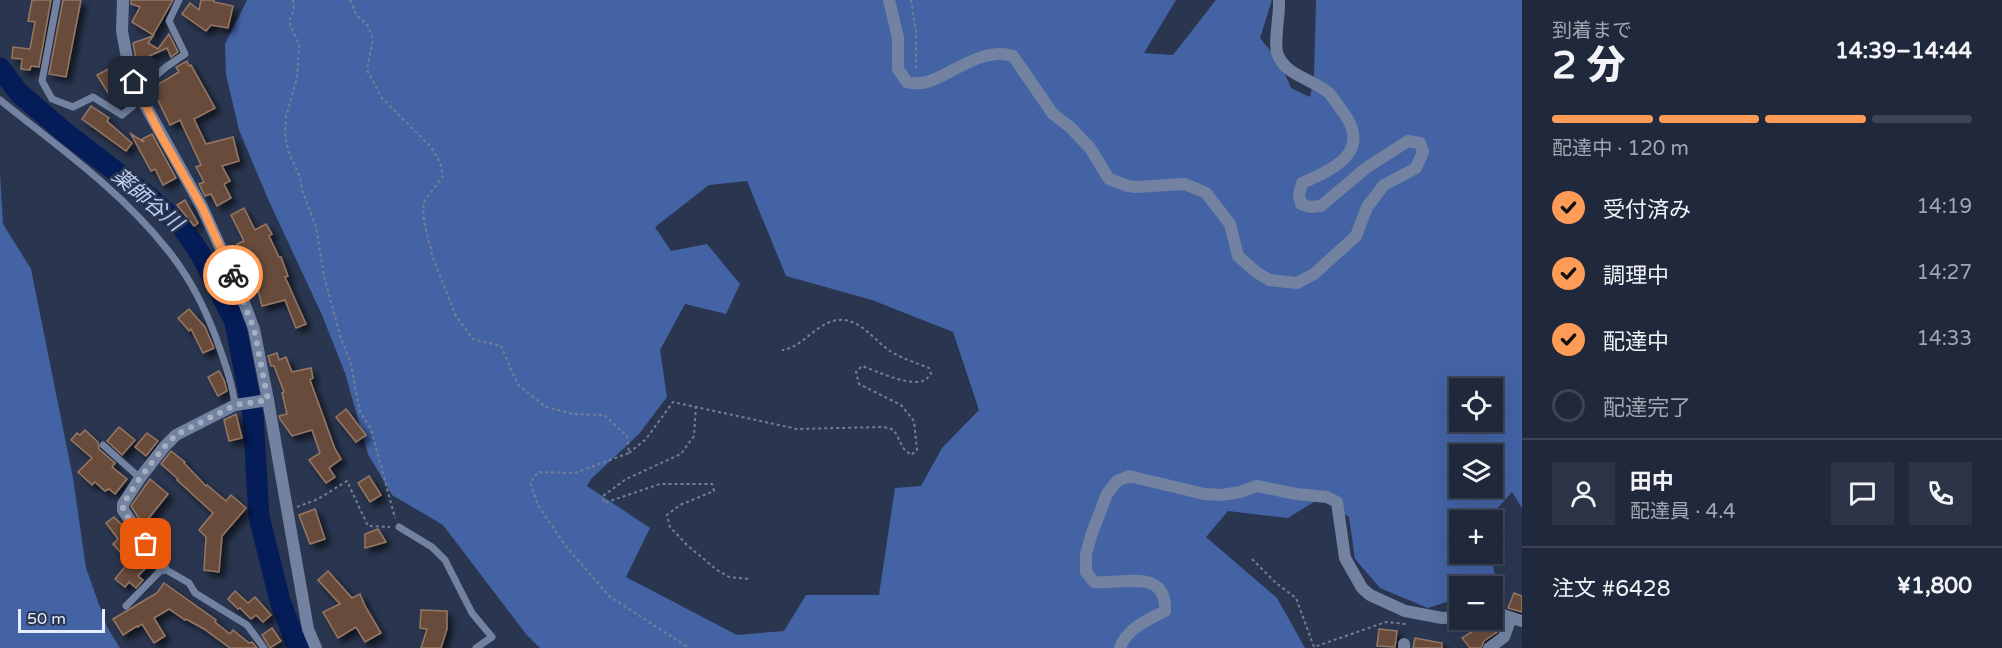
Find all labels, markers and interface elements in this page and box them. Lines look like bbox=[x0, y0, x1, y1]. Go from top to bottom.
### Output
text: 到着まで bbox=[1552, 19, 1632, 43]
text: 14:39–14:44 bbox=[1835, 38, 1972, 64]
text: 2 分 bbox=[1552, 42, 1626, 89]
pin bbox=[108, 56, 159, 107]
icon: home bbox=[117, 65, 150, 98]
text: 配達中 · 120 m bbox=[1552, 137, 1689, 161]
water label: 薬師谷川 bbox=[107, 163, 189, 238]
icon: check bbox=[1552, 191, 1585, 224]
text: 14:19 bbox=[1917, 195, 1972, 219]
text: 受付済み bbox=[1603, 197, 1691, 223]
courier bbox=[203, 245, 263, 305]
icon: check bbox=[1552, 257, 1585, 290]
icon: bike bbox=[217, 259, 250, 292]
text: 14:27 bbox=[1917, 261, 1972, 285]
text: 調理中 bbox=[1603, 263, 1669, 289]
icon: check bbox=[1552, 323, 1585, 356]
text: 14:33 bbox=[1917, 327, 1972, 351]
text: 配達中 bbox=[1603, 329, 1669, 355]
map controls bbox=[1449, 378, 1503, 630]
button: locate bbox=[1449, 378, 1503, 432]
text: 配達完了 bbox=[1603, 395, 1691, 421]
button: layers bbox=[1449, 444, 1503, 498]
button: person bbox=[1552, 462, 1615, 525]
button: chat bbox=[1831, 462, 1894, 525]
button: phone bbox=[1909, 462, 1972, 525]
text: 田中 bbox=[1630, 469, 1674, 495]
text: 配達員 · 4.4 bbox=[1630, 500, 1736, 524]
button: + bbox=[1449, 510, 1503, 564]
pin bbox=[120, 518, 171, 569]
icon: bag bbox=[129, 527, 162, 560]
text: ¥1,800 bbox=[1897, 573, 1972, 599]
button: − bbox=[1449, 576, 1503, 630]
text: 注文 #6428 bbox=[1552, 576, 1670, 602]
scale bar bbox=[18, 606, 105, 634]
text: 50 m bbox=[27, 609, 66, 629]

